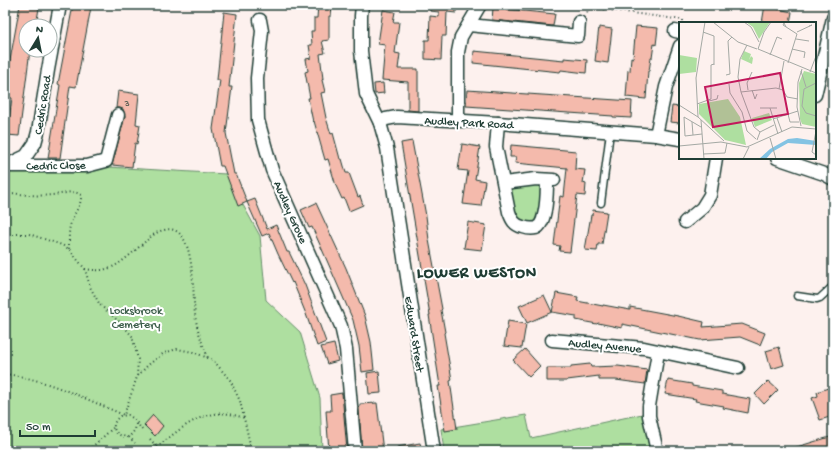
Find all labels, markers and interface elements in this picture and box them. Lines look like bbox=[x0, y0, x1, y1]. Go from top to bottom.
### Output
north arrow bbox=[18, 18, 58, 58]
inset map bbox=[679, 22, 816, 159]
text: N bbox=[35, 24, 44, 37]
street label: Cedric Road bbox=[32, 74, 56, 136]
house number: 3 bbox=[123, 98, 130, 110]
street label: Audley Park Road bbox=[424, 115, 515, 133]
street label: Cedric Close bbox=[26, 159, 87, 175]
street label: Audley Grove bbox=[269, 179, 309, 247]
district label: LOWER WESTON bbox=[417, 265, 537, 284]
street label: Edward Street bbox=[400, 295, 426, 374]
park label: Locksbrook Cemetery bbox=[110, 305, 164, 333]
street label: Audley Avenue bbox=[568, 337, 643, 357]
scale bar bbox=[20, 412, 95, 438]
text: 50 m bbox=[26, 421, 51, 435]

